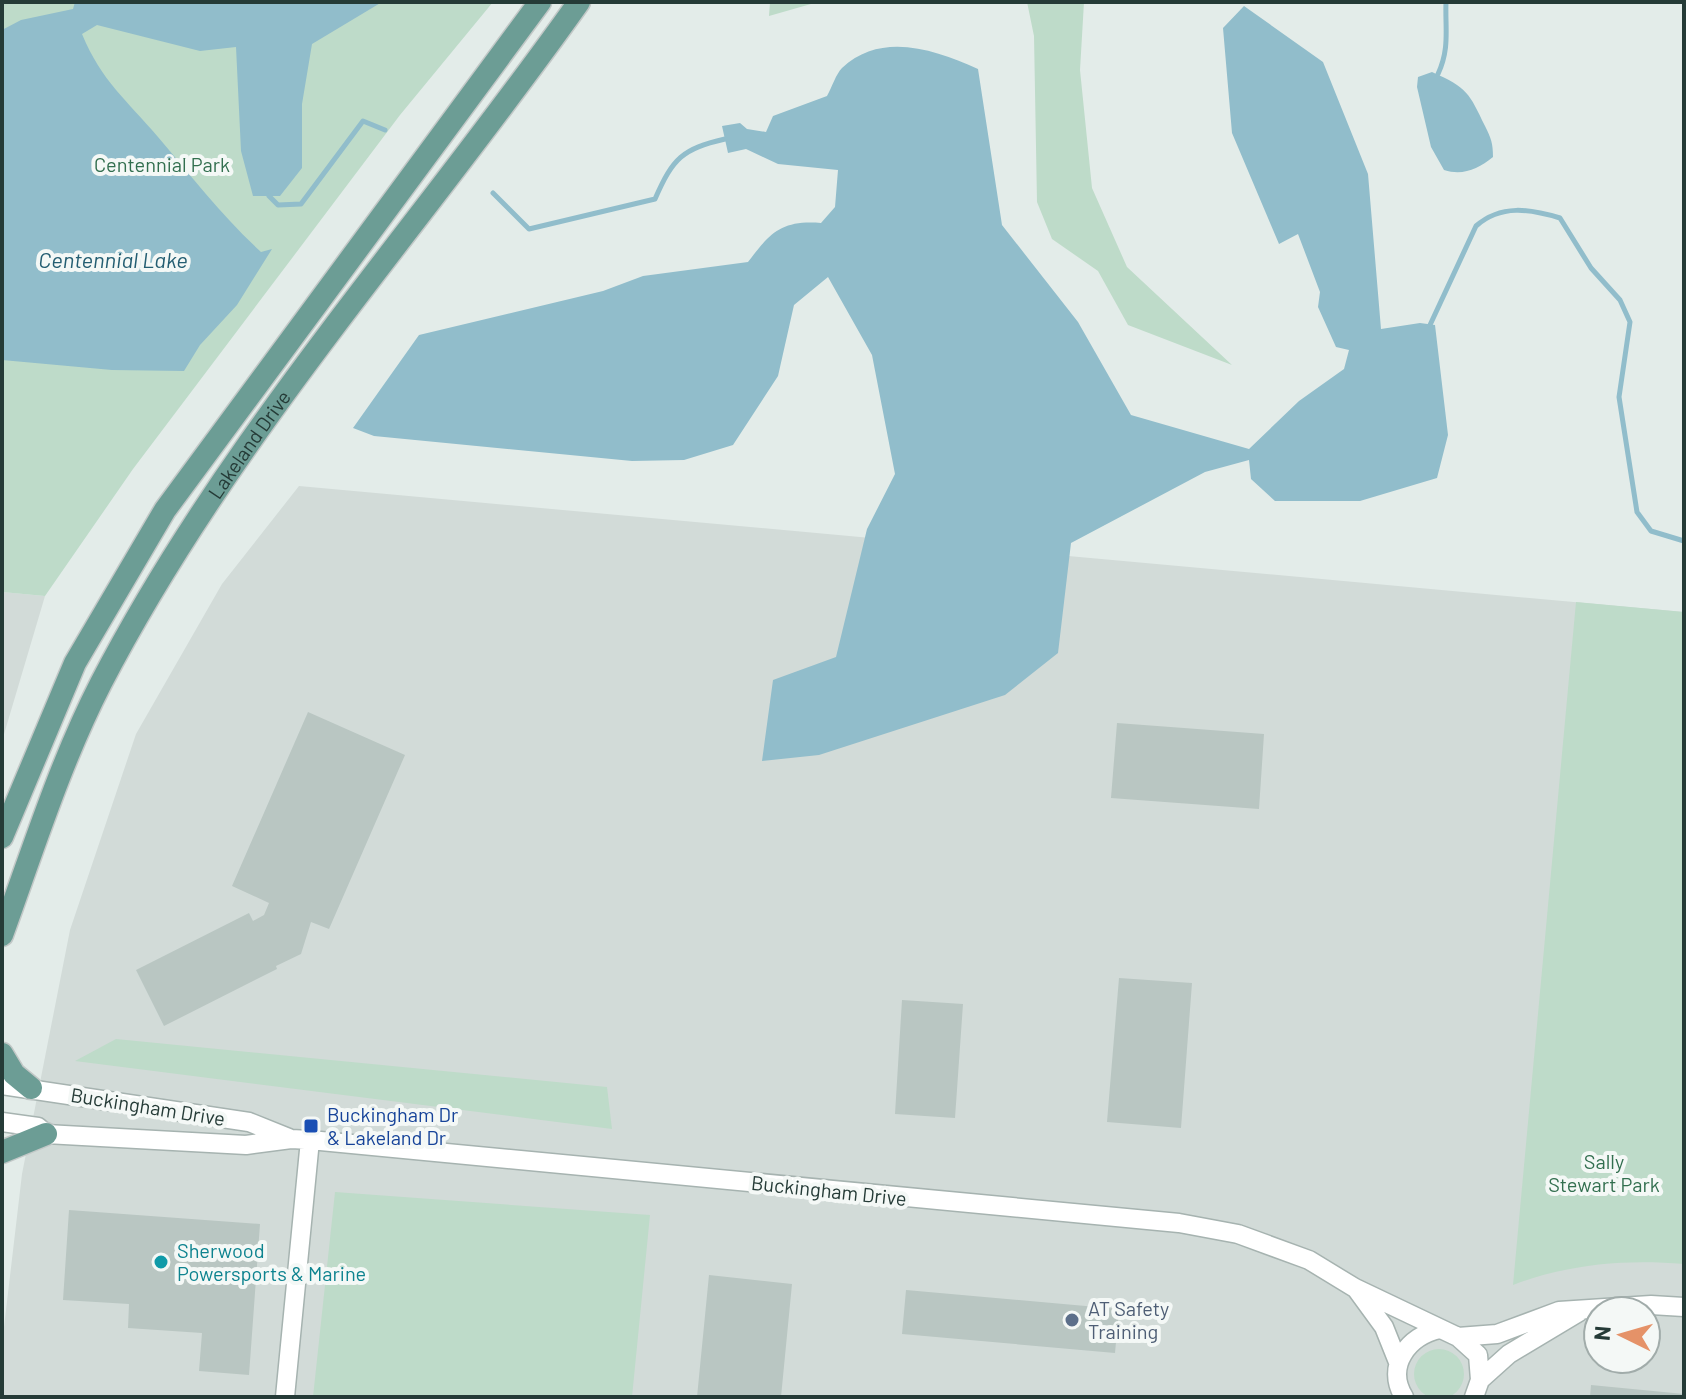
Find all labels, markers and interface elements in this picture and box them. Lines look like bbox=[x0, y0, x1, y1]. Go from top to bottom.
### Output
park label: Centennial Park bbox=[94, 152, 230, 176]
water label: Centennial Lake bbox=[38, 246, 188, 272]
street label: Lakeland Drive bbox=[203, 385, 295, 503]
street label: Buckingham Drive bbox=[69, 1082, 227, 1130]
place label: Buckingham Dr & Lakeland Dr bbox=[327, 1102, 458, 1149]
marker: Buckingham Dr & Lakeland Dr bbox=[302, 1117, 320, 1135]
park label: Sally Stewart Park bbox=[1548, 1149, 1660, 1196]
street label: Buckingham Drive bbox=[750, 1170, 908, 1210]
place label: Sherwood Powersports & Marine bbox=[177, 1238, 366, 1285]
marker: Sherwood Powersports & Marine bbox=[152, 1253, 170, 1271]
north arrow bbox=[1582, 1295, 1662, 1375]
place label: AT Safety Training bbox=[1088, 1296, 1169, 1343]
marker: AT Safety Training bbox=[1063, 1311, 1081, 1329]
text: N bbox=[1587, 1325, 1615, 1342]

